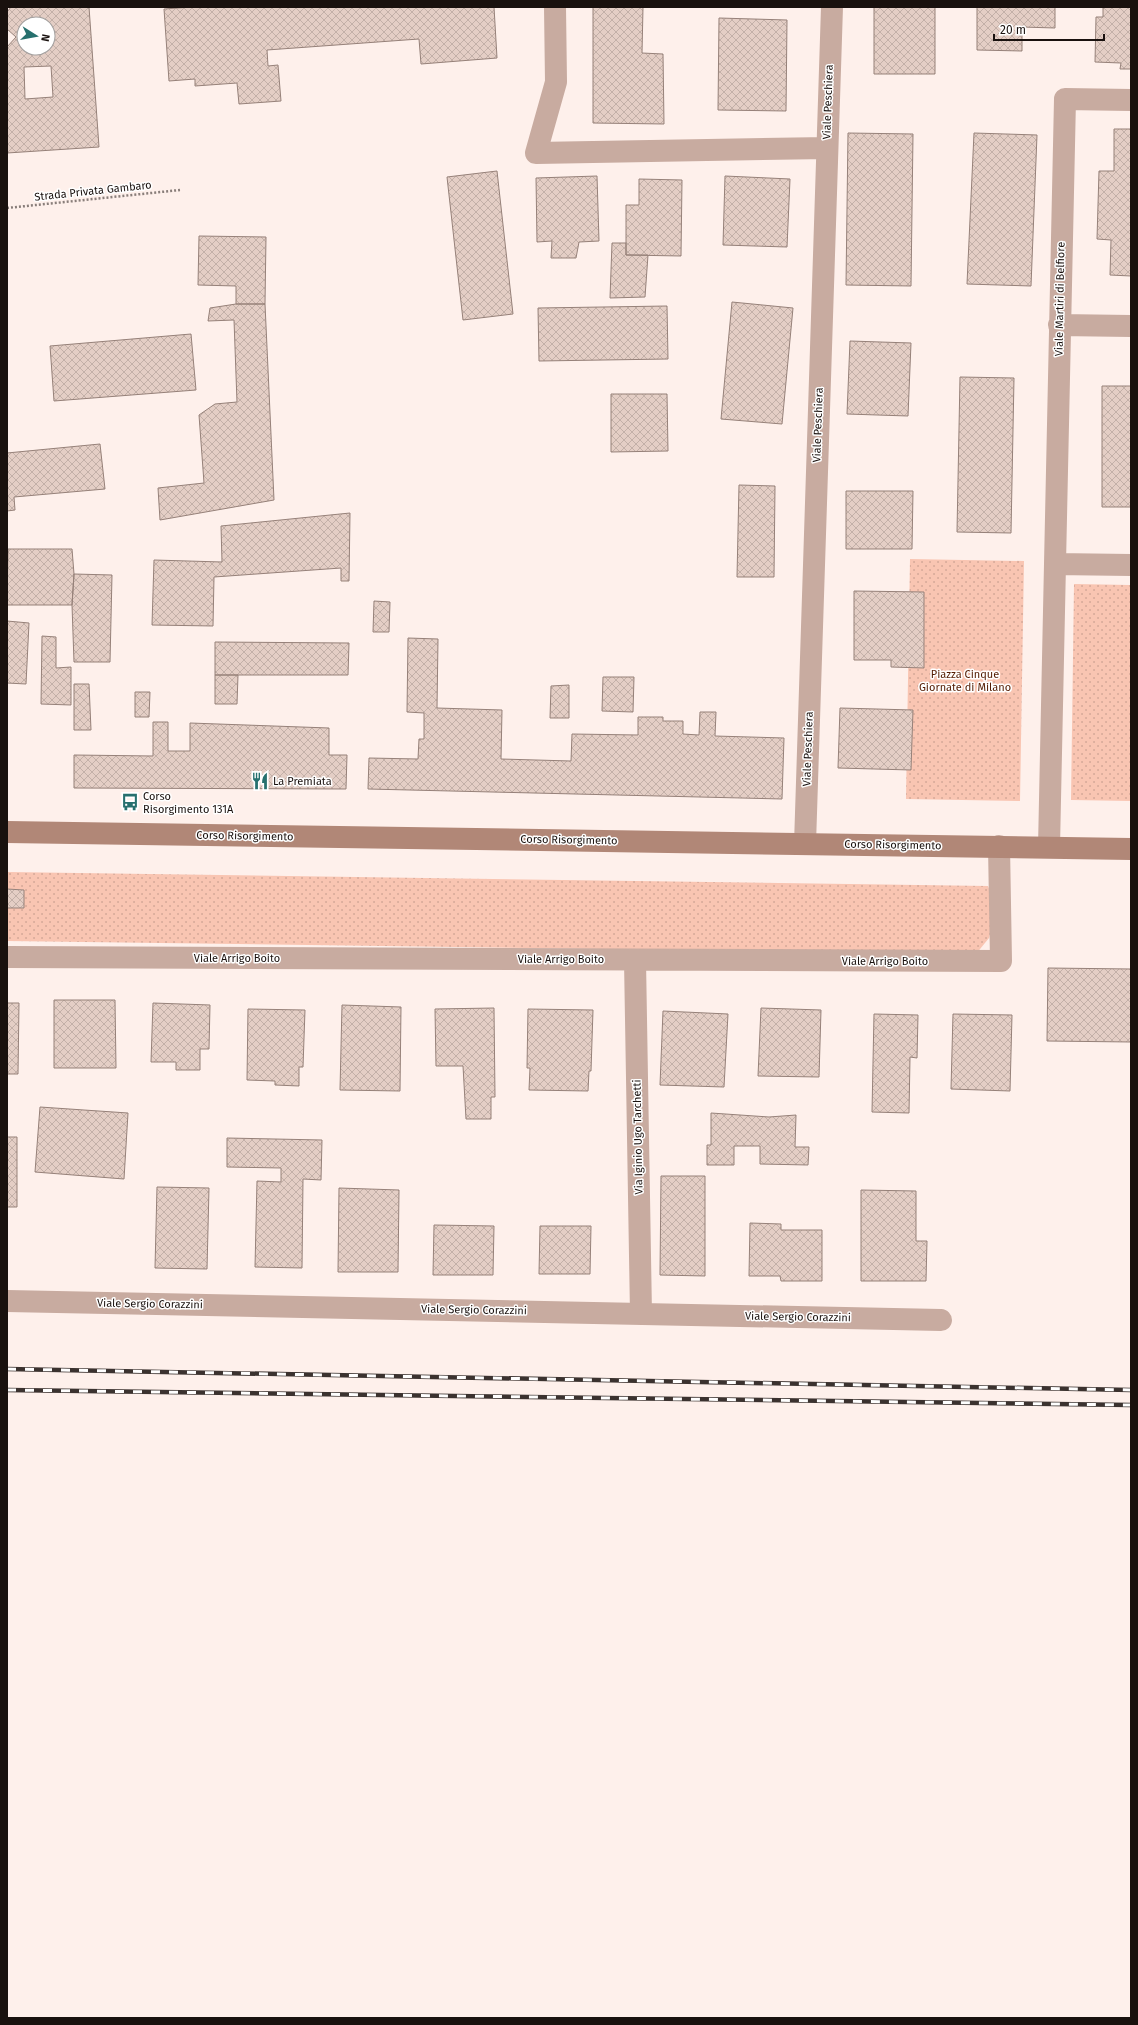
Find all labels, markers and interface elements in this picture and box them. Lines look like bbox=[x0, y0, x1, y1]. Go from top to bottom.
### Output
north arrow bbox=[16, 16, 56, 56]
scale bar bbox=[994, 16, 1104, 42]
text: 20 m bbox=[1000, 23, 1026, 37]
text: N bbox=[38, 33, 52, 43]
street label: Viale Peschiera bbox=[820, 64, 836, 140]
street label: Strada Privata Gambaro bbox=[34, 178, 152, 204]
street label: Viale Martiri di Belfiore bbox=[1053, 242, 1067, 356]
street label: Viale Peschiera bbox=[810, 387, 826, 463]
park label: Piazza Cinque Giornate di Milano bbox=[919, 668, 1011, 694]
street label: Viale Peschiera bbox=[800, 711, 816, 787]
restaurant icon: La Premiata bbox=[250, 771, 270, 791]
place label: La Premiata bbox=[273, 775, 332, 788]
place label: Corso Risorgimento 131A bbox=[143, 790, 234, 816]
bus stop icon: Corso Risorgimento 131A bbox=[120, 792, 140, 812]
street label: Corso Risorgimento bbox=[196, 829, 294, 843]
street label: Corso Risorgimento bbox=[520, 833, 618, 847]
street label: Corso Risorgimento bbox=[844, 838, 942, 852]
street label: Viale Arrigo Boito bbox=[194, 952, 280, 965]
street label: Viale Arrigo Boito bbox=[518, 953, 604, 966]
street label: Viale Arrigo Boito bbox=[842, 955, 928, 968]
street label: Via Iginio Ugo Tarchetti bbox=[630, 1079, 646, 1195]
street label: Viale Sergio Corazzini bbox=[97, 1297, 203, 1311]
street label: Viale Sergio Corazzini bbox=[421, 1303, 527, 1317]
street label: Viale Sergio Corazzini bbox=[745, 1310, 851, 1324]

